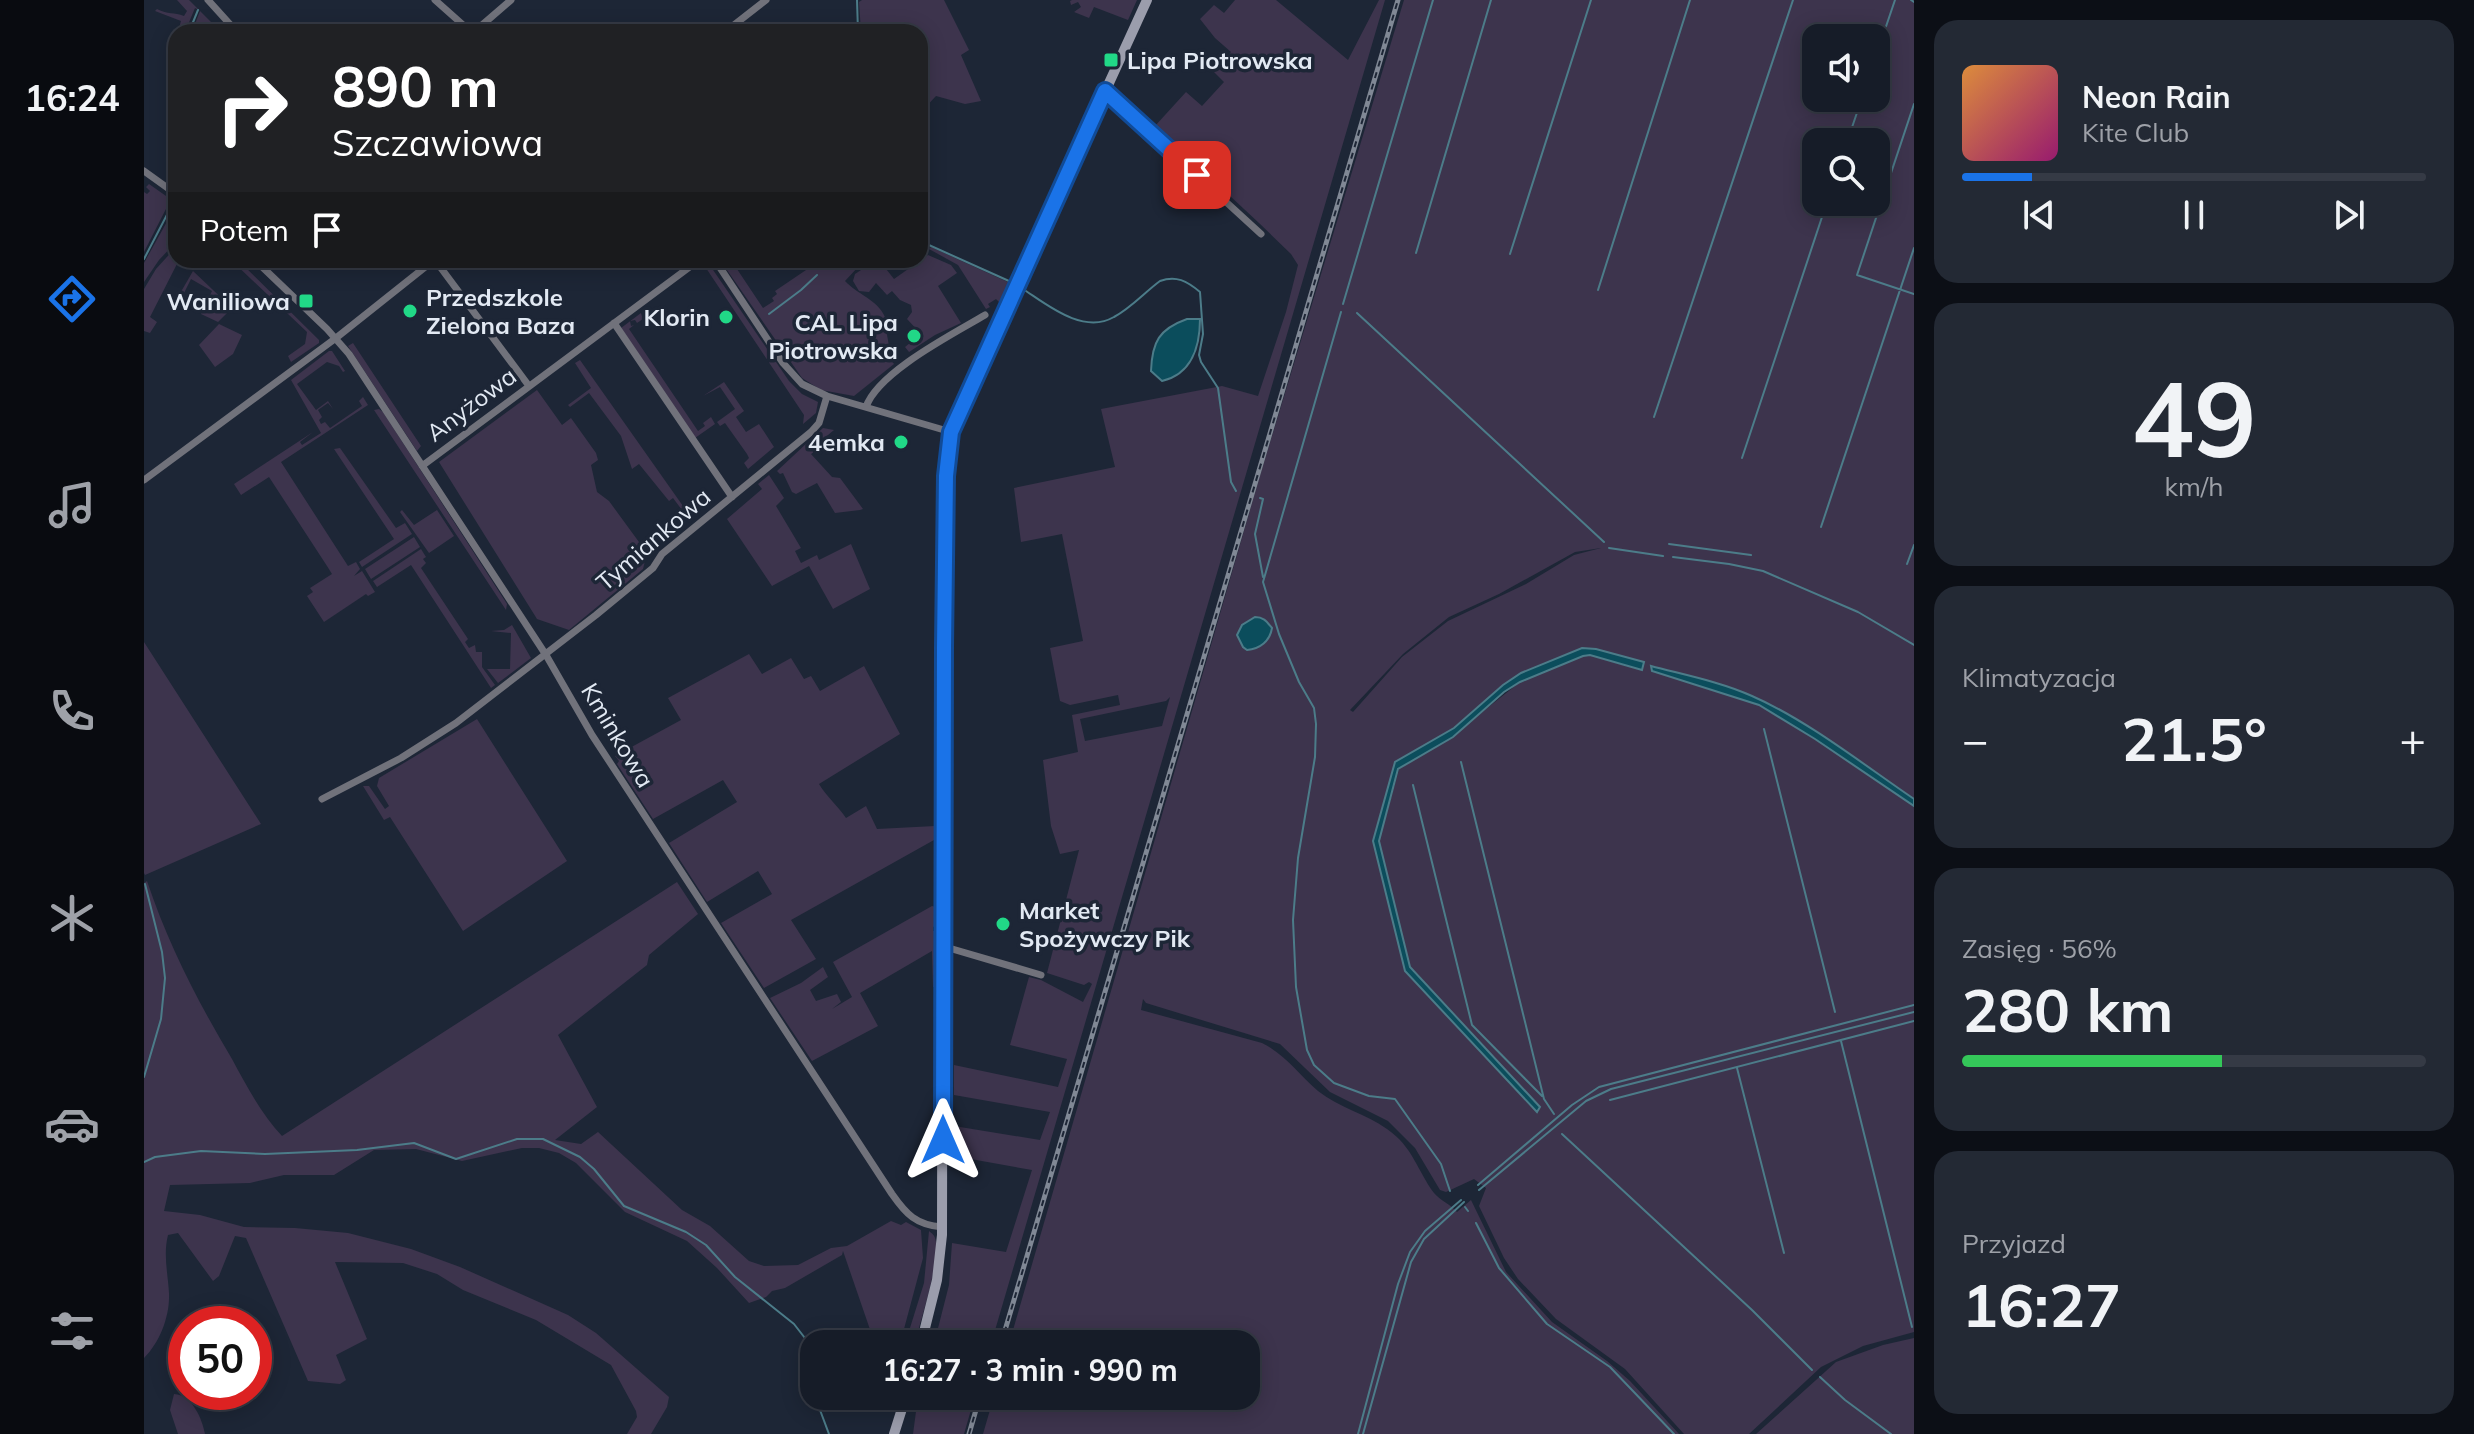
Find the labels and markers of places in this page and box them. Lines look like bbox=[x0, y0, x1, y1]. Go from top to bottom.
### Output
place label: Lipa Piotrowska bbox=[1127, 45, 1313, 75]
marker: Lipa Piotrowska bbox=[1102, 51, 1120, 69]
pin bbox=[1163, 141, 1231, 209]
place label: Przedszkole Zielona Baza bbox=[426, 282, 575, 340]
place label: Waniliowa bbox=[167, 286, 290, 316]
marker: Waniliowa bbox=[297, 292, 315, 310]
marker: Przedszkole Zielona Baza bbox=[401, 302, 419, 320]
place label: Klorin bbox=[643, 302, 710, 332]
place label: CAL Lipa Piotrowska bbox=[768, 307, 898, 365]
marker: Klorin bbox=[717, 308, 735, 326]
marker: CAL Lipa Piotrowska bbox=[905, 327, 923, 345]
place label: 4emka bbox=[808, 427, 885, 457]
marker: 4emka bbox=[892, 433, 910, 451]
place label: Market Spożywczy Pik bbox=[1019, 895, 1191, 953]
marker: Market Spożywczy Pik bbox=[994, 915, 1012, 933]

